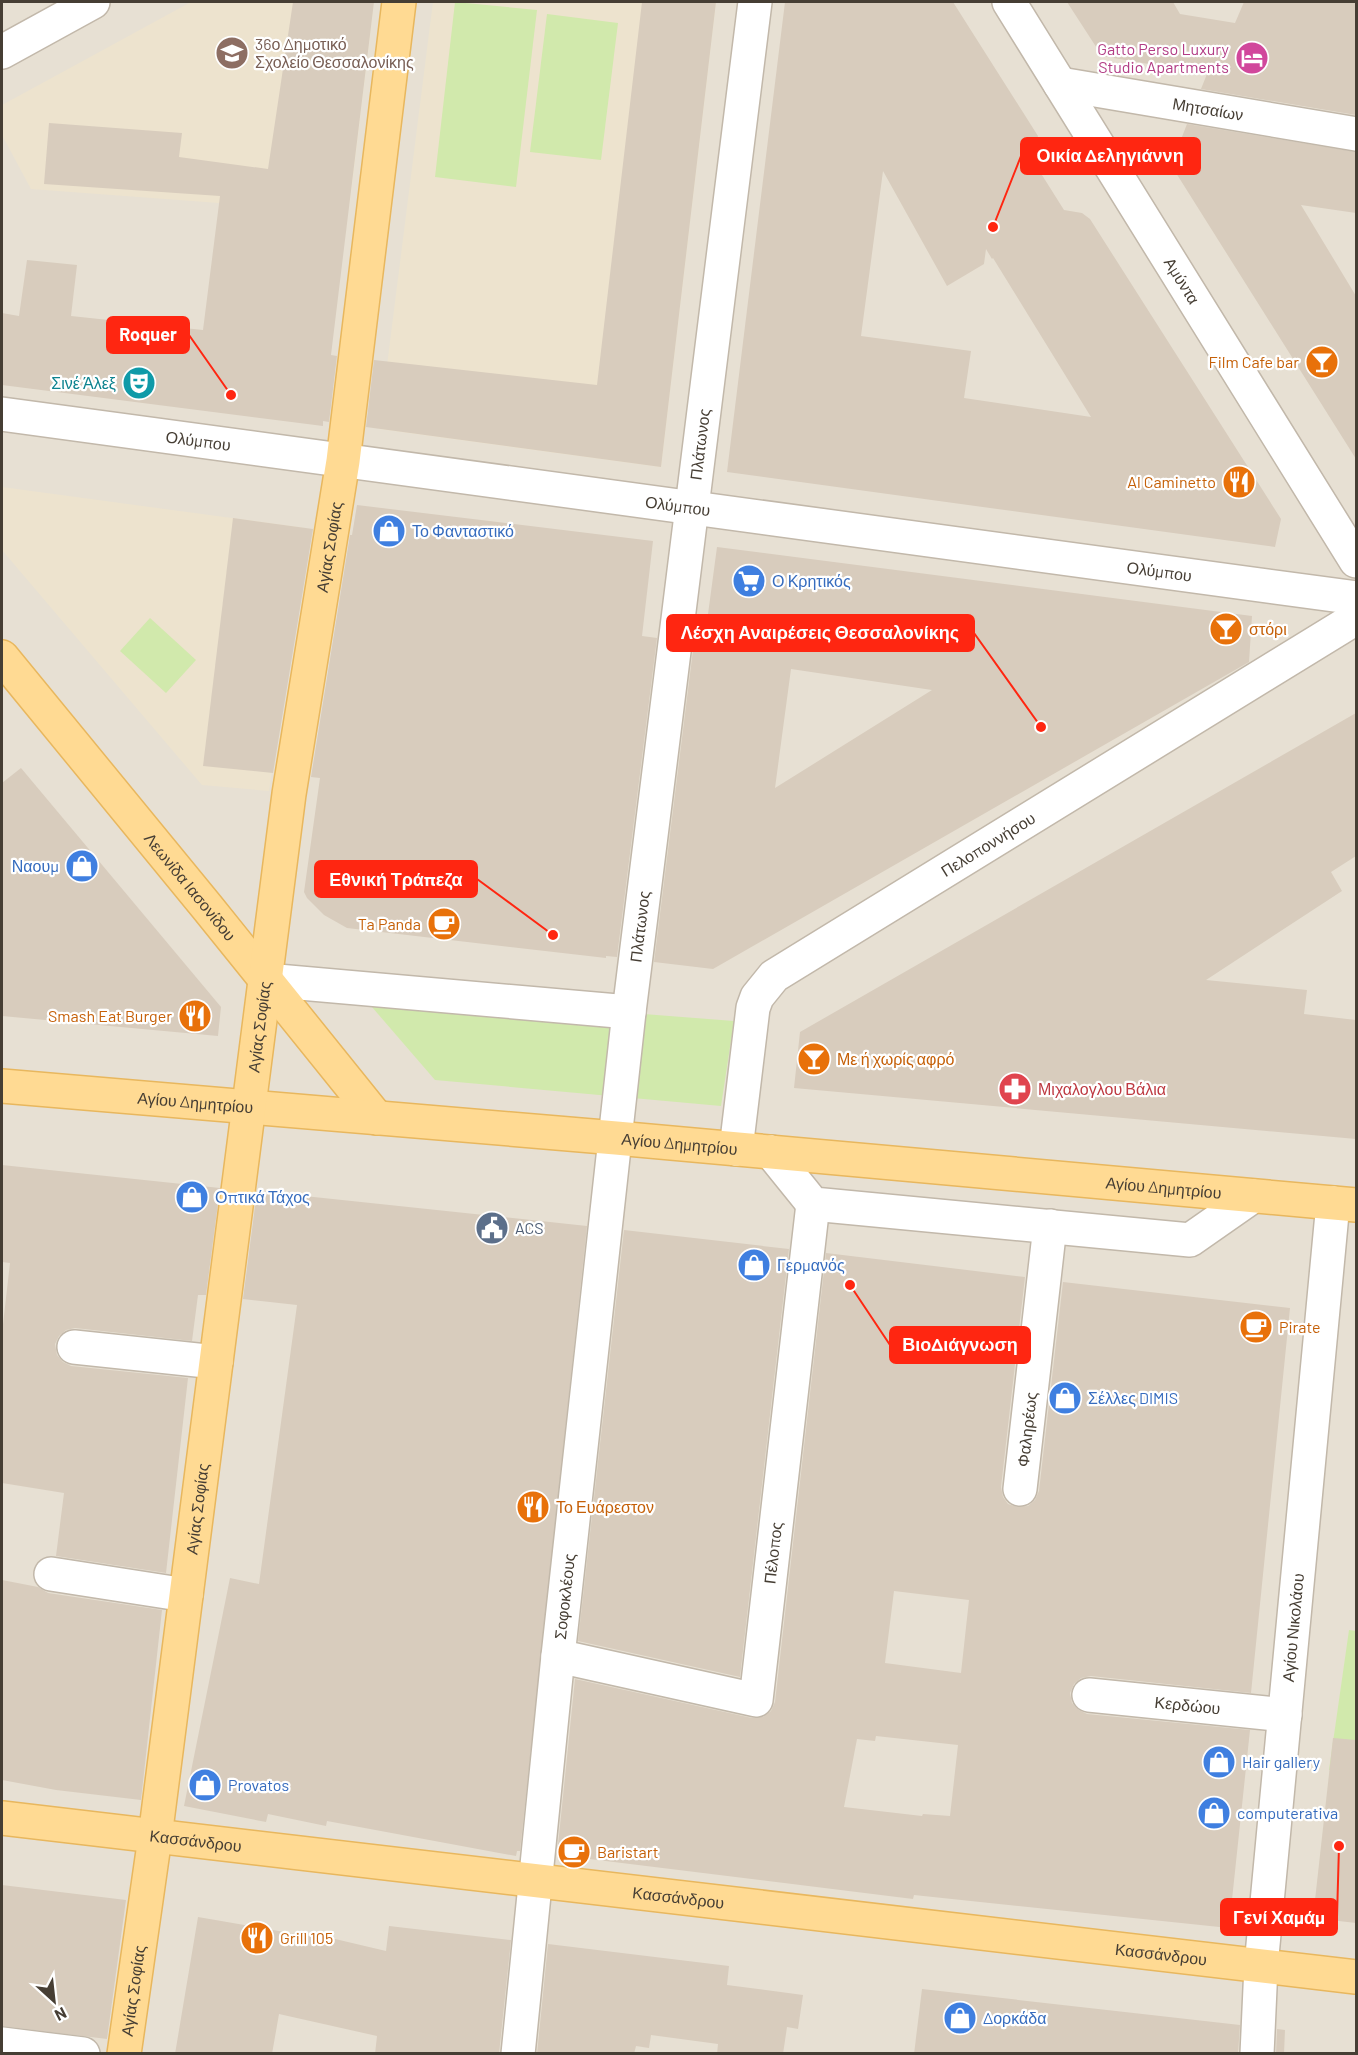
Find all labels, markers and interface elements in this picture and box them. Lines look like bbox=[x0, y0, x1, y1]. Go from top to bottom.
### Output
place label: 36ο Δημοτικό Σχολείο Θεσσαλονίκης bbox=[255, 34, 414, 71]
school or university icon: 36ο Δημοτικό Σχολείο Θεσσαλονίκης bbox=[214, 35, 250, 71]
place label: Gatto Perso Luxury Studio Apartments bbox=[1097, 39, 1230, 76]
hotel icon: Gatto Perso Luxury Studio Apartments bbox=[1234, 40, 1270, 76]
street label: Μητσαίων bbox=[1171, 93, 1245, 124]
callout: Οικία Δεληγιάννη bbox=[1021, 138, 1200, 174]
text: Οικία Δεληγιάννη bbox=[1036, 144, 1184, 166]
street label: Αμύντα bbox=[1161, 254, 1204, 307]
callout: Roquer bbox=[107, 317, 189, 353]
text: Roquer bbox=[119, 323, 177, 345]
bar icon: Film Cafe bar bbox=[1304, 344, 1340, 380]
place label: Film Cafe bar bbox=[1209, 352, 1299, 371]
theatre icon: Σινέ Άλεξ bbox=[121, 365, 157, 401]
place label: Σινέ Άλεξ bbox=[51, 373, 116, 393]
street label: Πλάτωνος bbox=[685, 407, 713, 481]
street label: Ολύμπου bbox=[164, 426, 232, 454]
restaurant icon: Al Caminetto bbox=[1221, 464, 1257, 500]
place label: Al Caminetto bbox=[1127, 472, 1216, 491]
street label: Ολύμπου bbox=[644, 492, 712, 519]
street label: Αγίας Σοφίας bbox=[312, 500, 345, 594]
shop icon: Το Φανταστικό bbox=[371, 513, 407, 549]
place label: Το Φανταστικό bbox=[412, 521, 514, 540]
street label: Ολύμπου bbox=[1126, 557, 1193, 585]
supermarket icon: Ο Κρητικός bbox=[731, 563, 767, 599]
place label: Ο Κρητικός bbox=[772, 571, 851, 590]
bar icon: στόρι bbox=[1208, 611, 1244, 647]
callout: Λέσχη Αναιρέσεις Θεσσαλονίκης bbox=[667, 615, 974, 651]
place label: στόρι bbox=[1249, 619, 1287, 638]
text: Λέσχη Αναιρέσεις Θεσσαλονίκης bbox=[681, 621, 959, 643]
street label: Πελοποννήσου bbox=[937, 808, 1038, 880]
street label: Λεωνίδα Ιασονίδου bbox=[141, 829, 240, 944]
shop icon: Ναουμ bbox=[64, 848, 100, 884]
place label: Ναουμ bbox=[12, 856, 59, 875]
callout: Εθνική Τράπεζα bbox=[315, 861, 477, 897]
text: Εθνική Τράπεζα bbox=[329, 868, 463, 891]
street label: Πλάτωνος bbox=[625, 889, 653, 963]
cafe icon: Ta Panda bbox=[426, 906, 462, 942]
place label: Ta Panda bbox=[358, 914, 421, 933]
street label: Αγίας Σοφίας bbox=[243, 980, 274, 1074]
restaurant icon: Smash Eat Burger bbox=[177, 998, 213, 1034]
place label: Smash Eat Burger bbox=[48, 1006, 172, 1025]
bar icon: Με ή χωρίς αφρό bbox=[796, 1041, 832, 1077]
place label: Με ή χωρίς αφρό bbox=[837, 1049, 955, 1068]
pharmacy icon: Μιχαλογλου Βάλια bbox=[997, 1071, 1033, 1107]
place label: Μιχαλογλου Βάλια bbox=[1038, 1079, 1166, 1098]
street label: Αγίου Δημητρίου bbox=[137, 1088, 254, 1116]
street label: Αγίου Δημητρίου bbox=[621, 1129, 738, 1158]
street label: Αγίου Δημητρίου bbox=[1105, 1172, 1222, 1202]
shop icon: Οπτικά Τάχος bbox=[174, 1179, 210, 1215]
place label: Οπτικά Τάχος bbox=[215, 1187, 310, 1206]
public building icon: ACS bbox=[474, 1210, 510, 1246]
place label: ACS bbox=[515, 1218, 544, 1237]
shop icon: Γερμανός bbox=[736, 1247, 772, 1283]
place label: Γερμανός bbox=[777, 1255, 845, 1274]
cafe icon: Pirate bbox=[1238, 1309, 1274, 1345]
place label: Pirate bbox=[1279, 1317, 1321, 1336]
callout: ΒιοΔιάγνωση bbox=[890, 1327, 1030, 1363]
text: ΒιοΔιάγνωση bbox=[902, 1333, 1018, 1355]
shop icon: Σέλλες DIMIS bbox=[1047, 1380, 1083, 1416]
place label: Σέλλες DIMIS bbox=[1088, 1388, 1178, 1407]
street label: Φαληρέως bbox=[1013, 1391, 1040, 1468]
street label: Αγίας Σοφίας bbox=[181, 1462, 212, 1556]
restaurant icon: Το Ευάρεστον bbox=[515, 1489, 551, 1525]
place label: Το Ευάρεστον bbox=[556, 1497, 654, 1516]
street label: Πέλοπος bbox=[759, 1520, 785, 1585]
street label: Σοφοκλέους bbox=[550, 1552, 578, 1640]
street label: Αγίου Νικολάου bbox=[1278, 1572, 1307, 1683]
street label: Κερδώου bbox=[1154, 1692, 1221, 1717]
shop icon: Hair gallery bbox=[1201, 1744, 1237, 1780]
place label: Hair gallery bbox=[1242, 1752, 1321, 1771]
shop icon: Provatos bbox=[187, 1767, 223, 1803]
place label: Provatos bbox=[228, 1775, 289, 1794]
shop icon: computerativa bbox=[1196, 1795, 1232, 1831]
place label: computerativa bbox=[1237, 1803, 1338, 1822]
street label: Κασσάνδρου bbox=[149, 1825, 243, 1855]
cafe icon: Baristart bbox=[556, 1834, 592, 1870]
place label: Baristart bbox=[597, 1842, 659, 1861]
street label: Κασσάνδρου bbox=[631, 1882, 725, 1912]
callout: Γενί Χαμάμ bbox=[1221, 1899, 1337, 1935]
text: Γενί Χαμάμ bbox=[1233, 1906, 1325, 1928]
restaurant icon: Grill 105 bbox=[239, 1920, 275, 1956]
place label: Grill 105 bbox=[280, 1928, 333, 1947]
street label: Κασσάνδρου bbox=[1114, 1939, 1208, 1968]
street label: Αγίας Σοφίας bbox=[117, 1943, 148, 2037]
north arrow bbox=[24, 1971, 84, 2031]
shop icon: Δορκάδα bbox=[942, 2000, 978, 2036]
text: N bbox=[52, 2004, 70, 2026]
place label: Δορκάδα bbox=[983, 2008, 1046, 2027]

